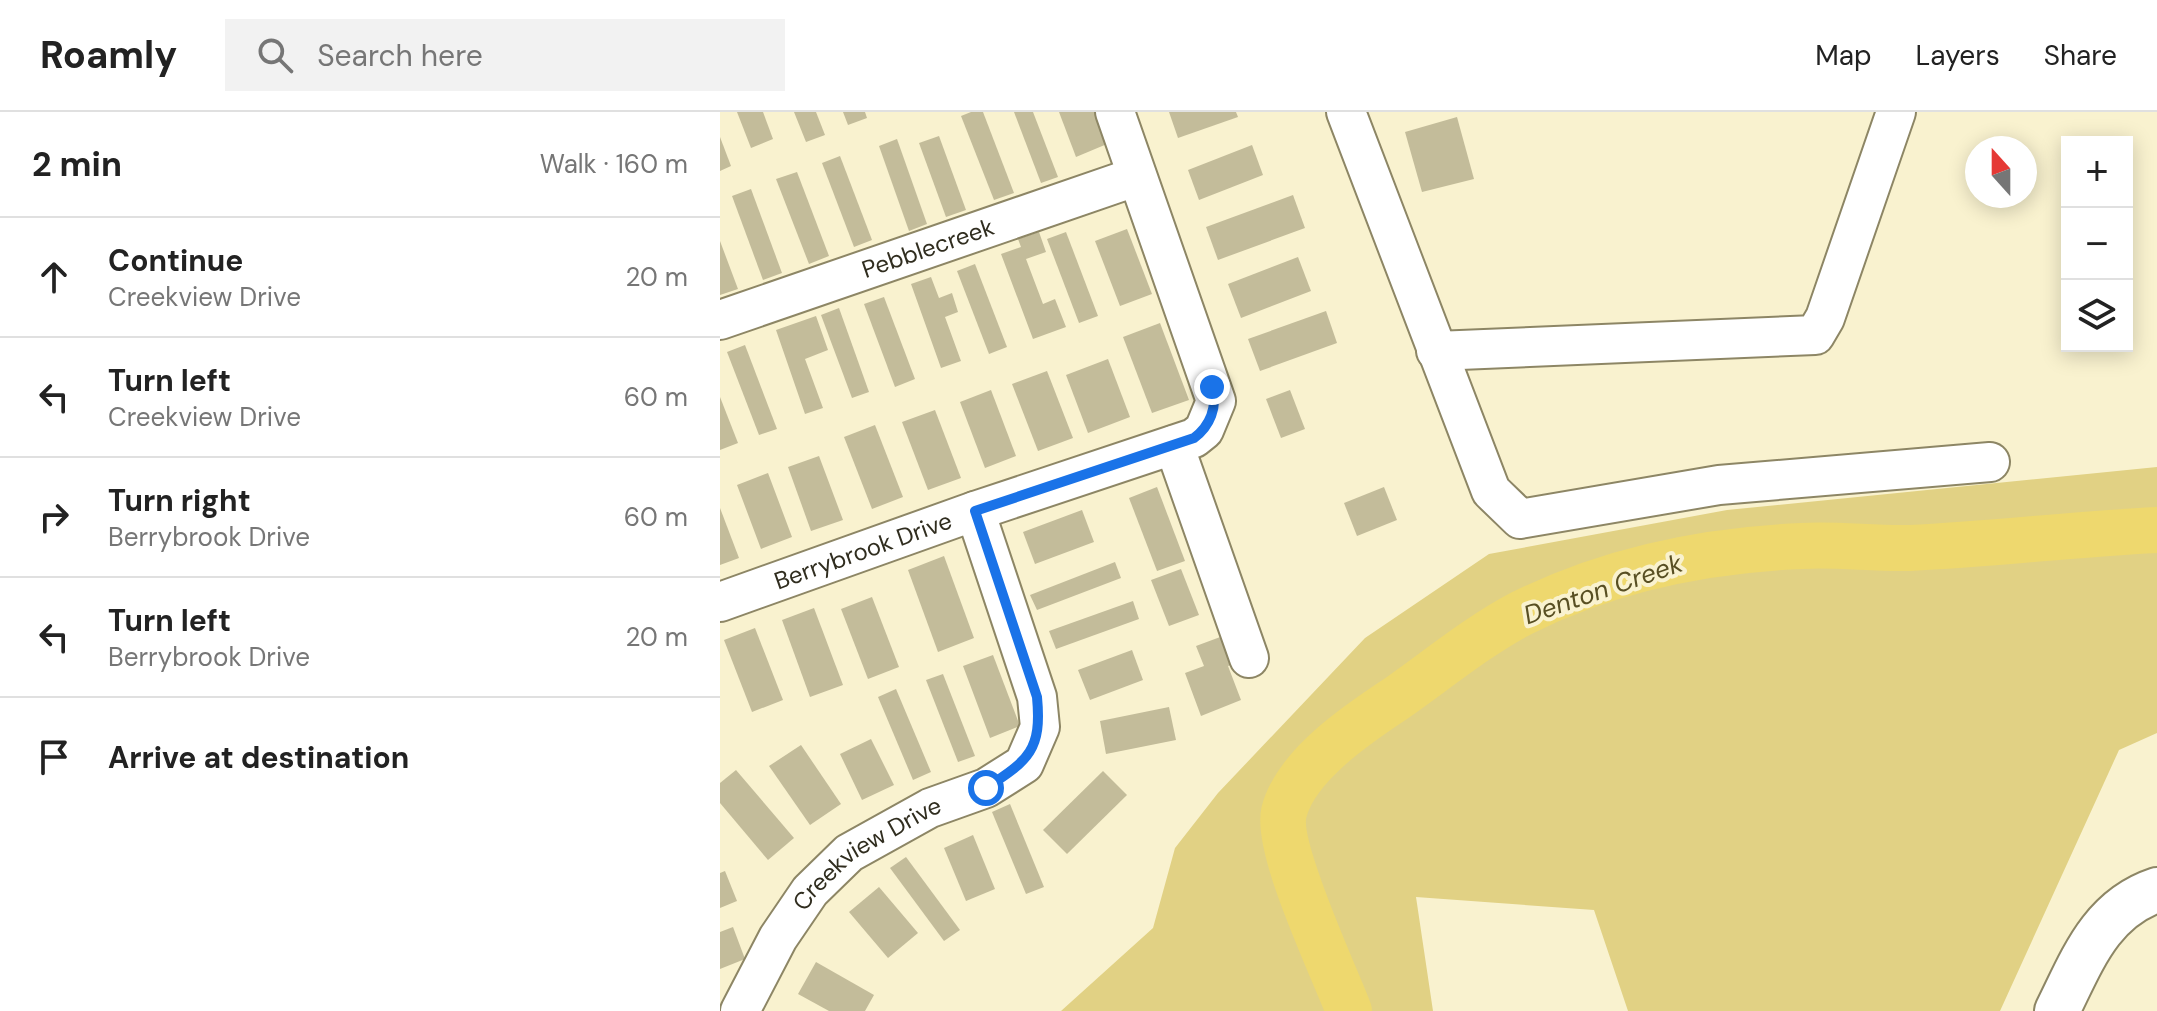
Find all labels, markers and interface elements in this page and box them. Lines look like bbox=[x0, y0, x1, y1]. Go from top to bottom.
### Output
search box bbox=[225, 19, 785, 91]
text: Roamly bbox=[40, 30, 177, 80]
icon: search bbox=[253, 33, 297, 77]
text: Search here bbox=[317, 36, 483, 75]
text: Map bbox=[1815, 37, 1872, 74]
text: Layers bbox=[1916, 37, 2000, 74]
text: Share bbox=[2044, 37, 2117, 74]
north arrow bbox=[1965, 136, 2037, 208]
map controls bbox=[2061, 136, 2133, 352]
button: + bbox=[2061, 136, 2133, 208]
text: 2 min bbox=[32, 142, 122, 187]
text: Walk · 160 m bbox=[540, 147, 688, 181]
button: − bbox=[2061, 208, 2133, 280]
street label: Pebblecreek bbox=[858, 211, 998, 285]
text: Continue bbox=[108, 241, 243, 280]
icon: ahead bbox=[32, 255, 76, 299]
text: 20 m bbox=[625, 260, 688, 294]
text: Creekview Drive bbox=[108, 280, 301, 314]
button: layers bbox=[2061, 280, 2133, 352]
text: Turn left bbox=[108, 361, 231, 400]
route end bbox=[1194, 369, 1230, 405]
icon: left bbox=[32, 375, 76, 419]
text: 60 m bbox=[624, 380, 688, 414]
text: Creekview Drive bbox=[108, 400, 301, 434]
text: Turn right bbox=[108, 481, 251, 520]
icon: right bbox=[32, 495, 76, 539]
text: 60 m bbox=[624, 500, 688, 534]
street label: Berrybrook Drive bbox=[770, 504, 956, 596]
text: Berrybrook Drive bbox=[108, 520, 310, 554]
water label: Denton Creek bbox=[1519, 546, 1688, 632]
text: Turn left bbox=[108, 601, 231, 640]
icon: left bbox=[32, 615, 76, 659]
text: 20 m bbox=[625, 620, 688, 654]
text: Berrybrook Drive bbox=[108, 640, 310, 674]
icon: arrive bbox=[32, 735, 76, 779]
text: Arrive at destination bbox=[108, 738, 409, 777]
route start bbox=[968, 770, 1004, 806]
street label: Creekview Drive bbox=[785, 789, 945, 916]

